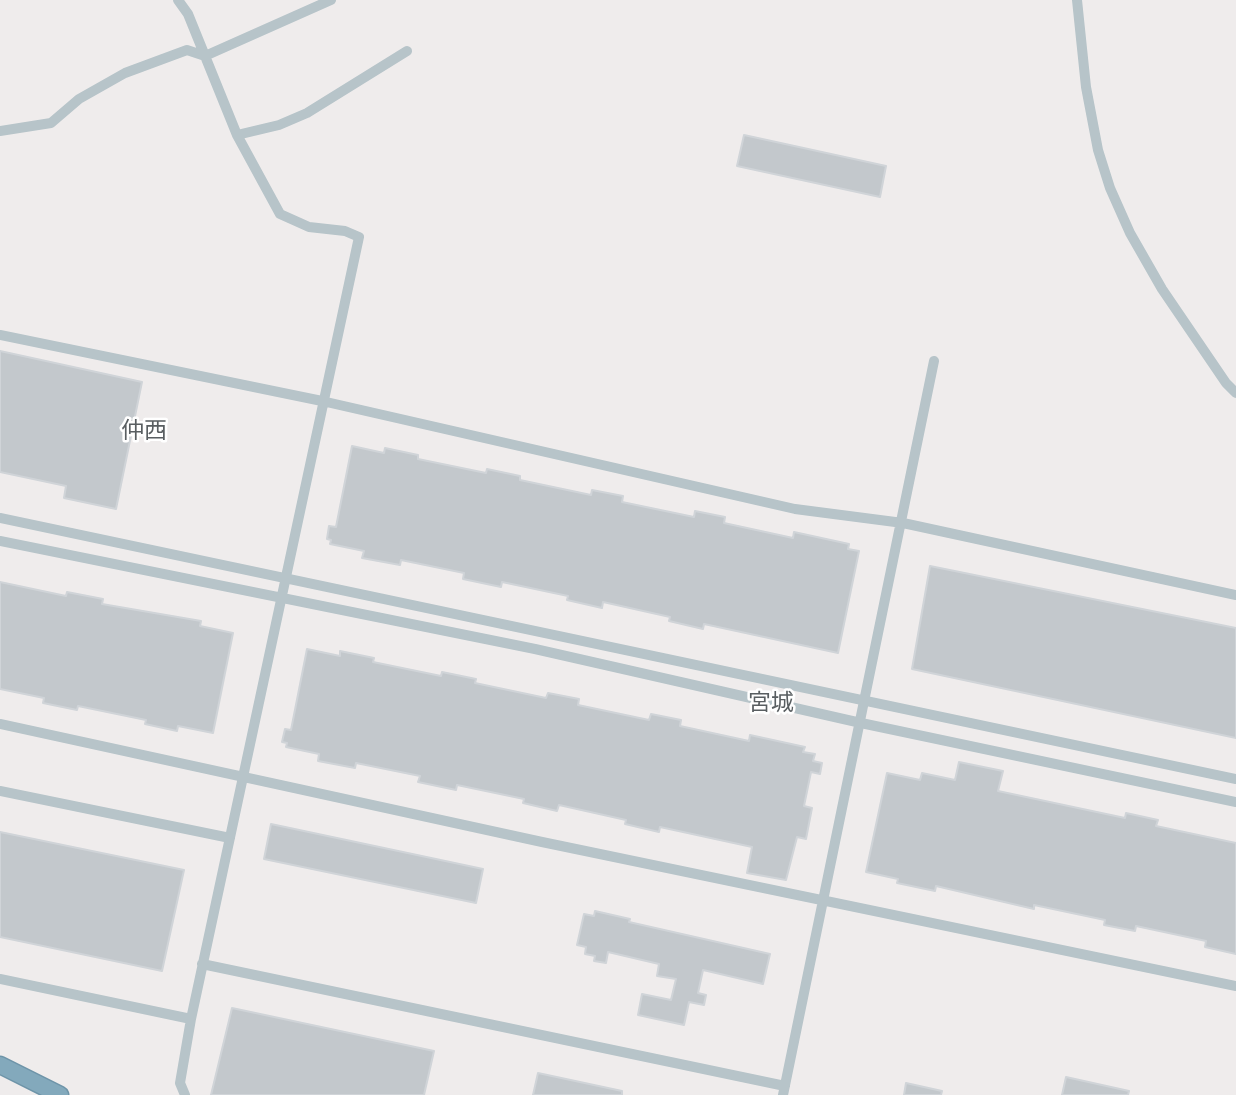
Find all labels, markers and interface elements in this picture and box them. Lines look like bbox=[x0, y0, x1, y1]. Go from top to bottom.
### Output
district label: 仲西 bbox=[121, 417, 167, 445]
district label: 宮城 bbox=[748, 689, 794, 717]

